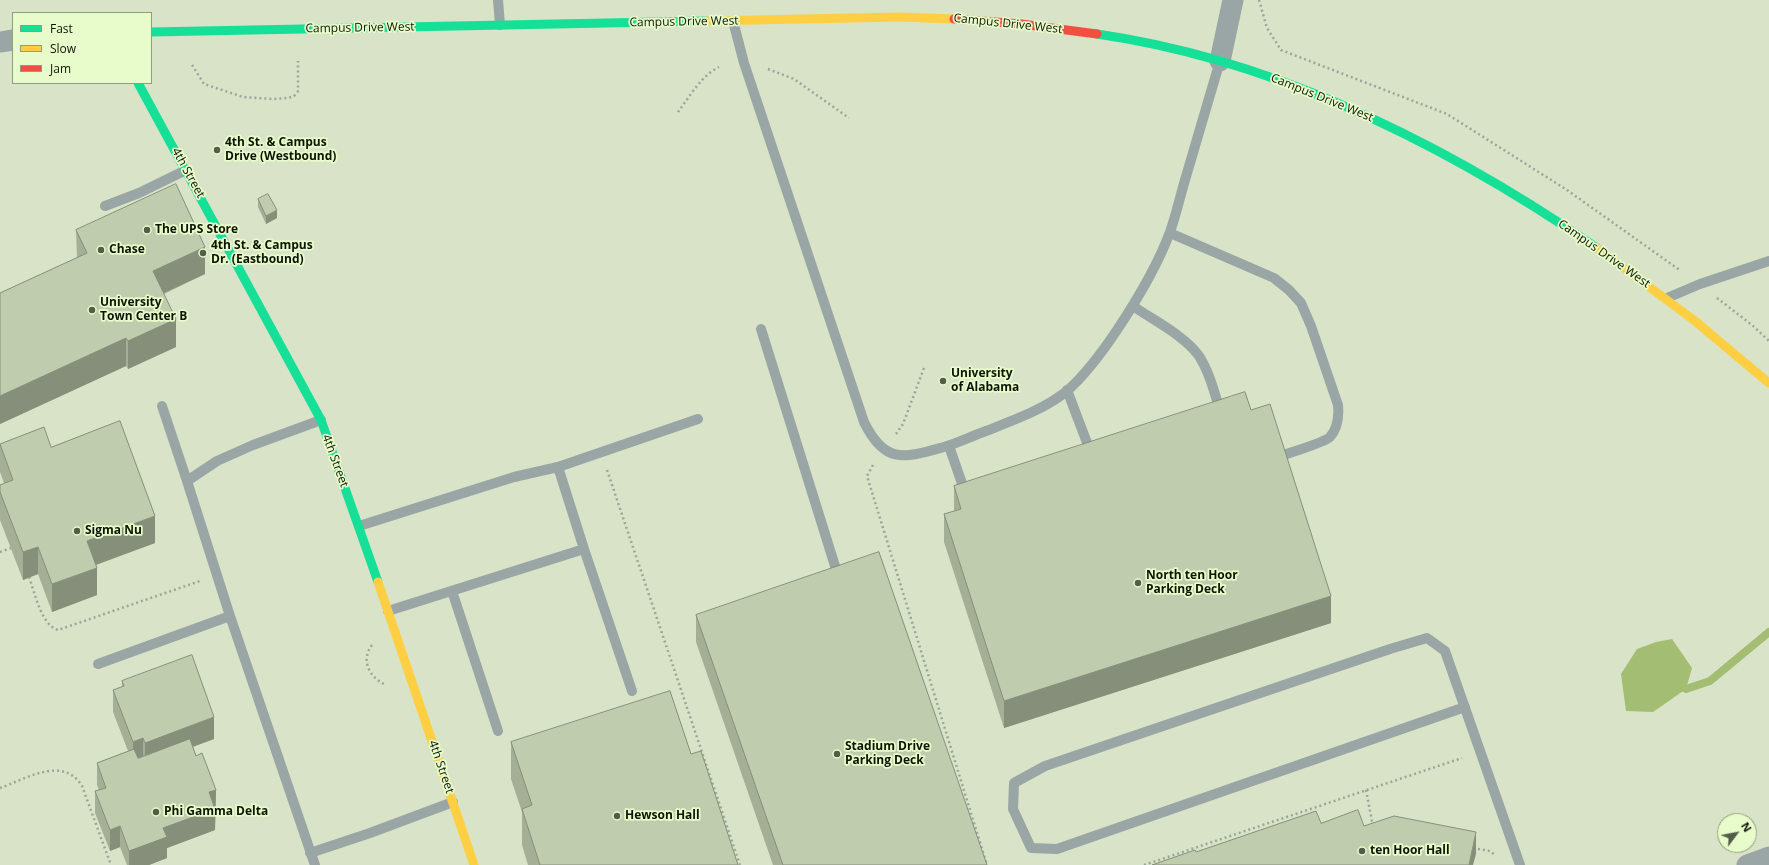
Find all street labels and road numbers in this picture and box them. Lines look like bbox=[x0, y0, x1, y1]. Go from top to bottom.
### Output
street label: Campus Drive West bbox=[953, 11, 1063, 37]
street label: Campus Drive West bbox=[629, 14, 739, 30]
street label: Campus Drive West bbox=[305, 20, 415, 36]
street label: Campus Drive West bbox=[1269, 71, 1375, 125]
street label: 4th Street bbox=[168, 145, 208, 201]
street label: Campus Drive West bbox=[1555, 217, 1653, 291]
street label: 4th Street bbox=[319, 433, 351, 489]
street label: 4th Street bbox=[425, 739, 457, 795]

